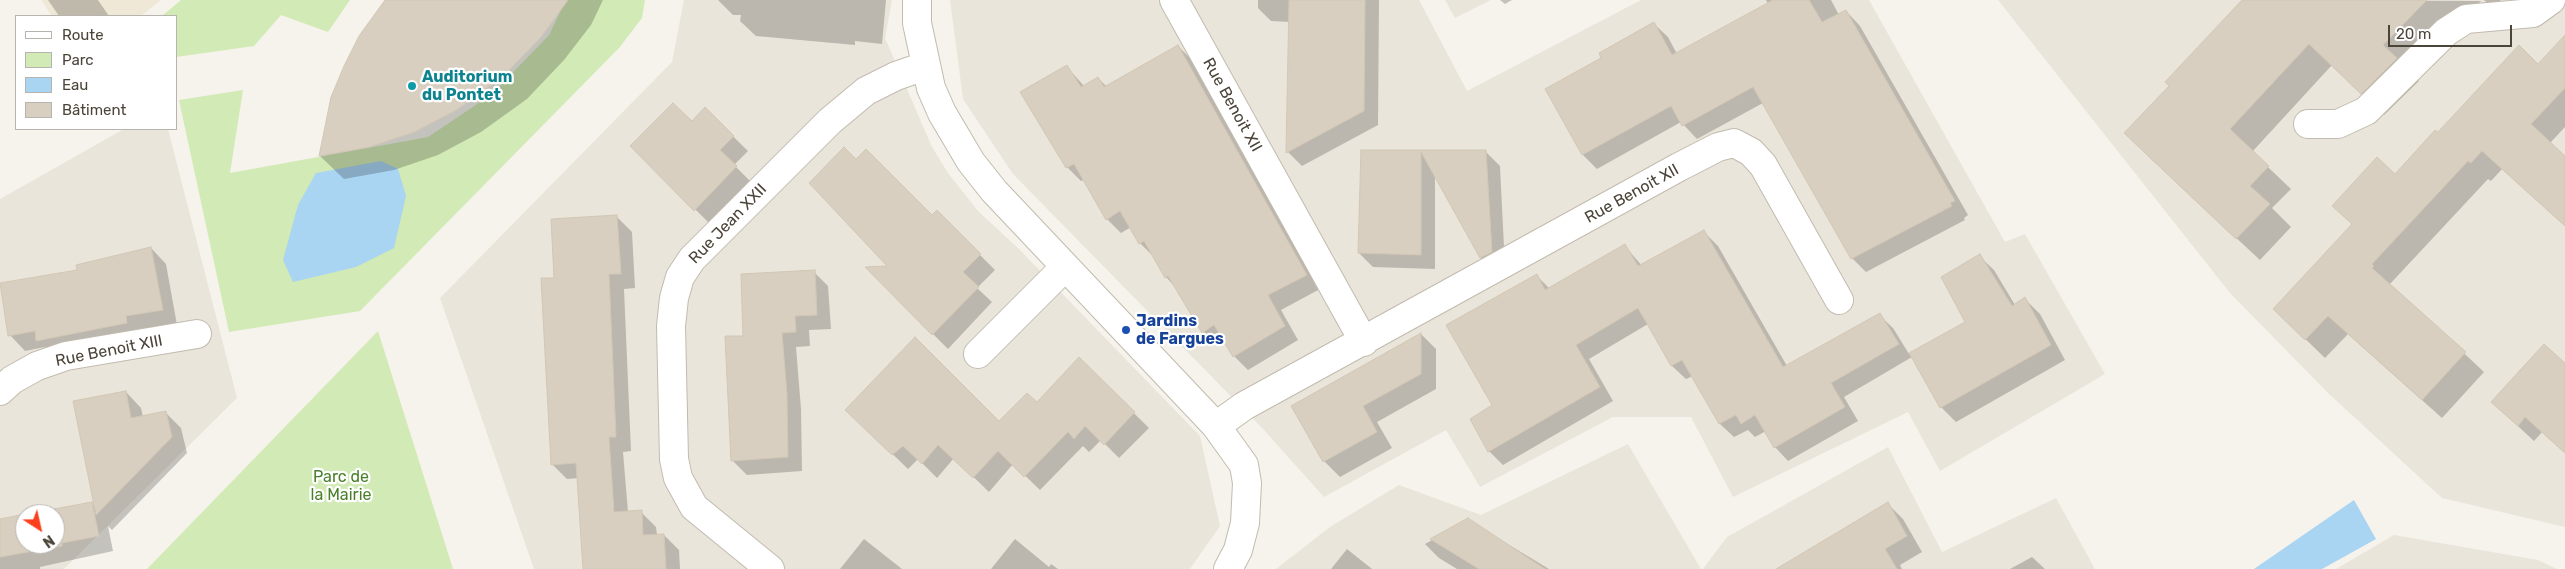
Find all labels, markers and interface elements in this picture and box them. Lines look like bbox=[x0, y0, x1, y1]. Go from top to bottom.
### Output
legend bbox=[15, 15, 178, 130]
scale bar bbox=[2390, 15, 2514, 47]
text: 20 m bbox=[2396, 25, 2431, 43]
text: Route bbox=[62, 26, 104, 44]
text: Parc bbox=[62, 51, 94, 69]
street label: Rue Benoit XII bbox=[1198, 55, 1266, 155]
place label: Auditorium du Pontet bbox=[422, 67, 512, 105]
text: Eau bbox=[62, 76, 88, 94]
marker: Auditorium du Pontet bbox=[406, 80, 418, 92]
text: Bâtiment bbox=[62, 101, 126, 119]
street label: Rue Benoit XII bbox=[1582, 160, 1682, 228]
street label: Rue Jean XXII bbox=[685, 180, 771, 268]
place label: Jardins de Fargues bbox=[1136, 311, 1224, 349]
marker: Jardins de Fargues bbox=[1120, 324, 1132, 336]
street label: Rue Benoit XIII bbox=[54, 331, 164, 371]
park label: Parc de la Mairie bbox=[311, 467, 371, 505]
north arrow bbox=[15, 504, 65, 554]
text: N bbox=[39, 531, 57, 551]

